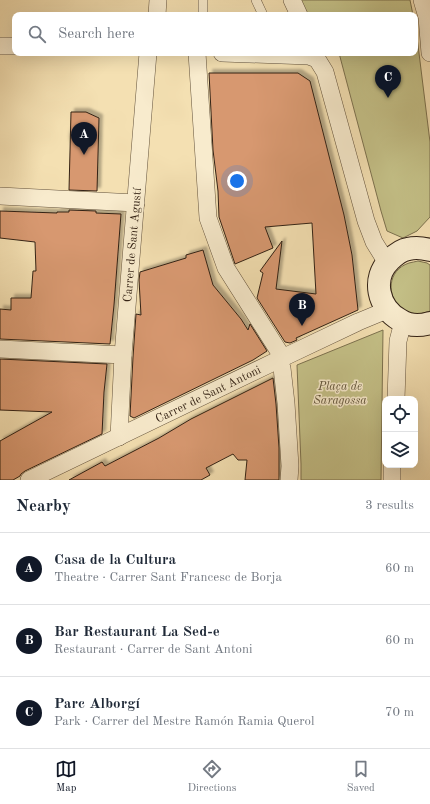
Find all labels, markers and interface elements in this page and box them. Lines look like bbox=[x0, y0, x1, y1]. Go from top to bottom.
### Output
search box bbox=[12, 12, 418, 56]
icon: search bbox=[26, 23, 48, 45]
text: Search here bbox=[58, 27, 135, 42]
pin: C bbox=[375, 65, 401, 98]
pin: A bbox=[71, 122, 97, 155]
your location bbox=[227, 171, 247, 191]
street label: Carrer de Sant Agustí bbox=[122, 187, 144, 303]
pin: B bbox=[289, 293, 315, 326]
street label: Carrer de Sant Antoni bbox=[154, 364, 263, 426]
park label: Plaça de Saragossa bbox=[313, 381, 367, 407]
map controls bbox=[382, 396, 418, 468]
button: locate bbox=[382, 396, 418, 432]
button: layers bbox=[382, 432, 418, 468]
text: Nearby bbox=[16, 498, 71, 515]
text: 3 results bbox=[365, 499, 414, 512]
text: Casa de la Cultura bbox=[54, 553, 176, 568]
text: A bbox=[24, 562, 34, 575]
text: 60 m bbox=[385, 562, 414, 575]
text: Theatre · Carrer Sant Francesc de Borja bbox=[54, 571, 282, 584]
text: Bar Restaurant La Sed-e bbox=[54, 625, 220, 640]
text: B bbox=[24, 634, 34, 647]
text: 60 m bbox=[385, 634, 414, 647]
text: Restaurant · Carrer de Sant Antoni bbox=[54, 643, 252, 656]
text: Parc Alborgí bbox=[54, 697, 140, 712]
text: C bbox=[25, 706, 33, 719]
text: 70 m bbox=[385, 706, 414, 719]
text: Park · Carrer del Mestre Ramón Ramia Querol bbox=[54, 715, 314, 728]
tab: Map bbox=[55, 758, 77, 796]
tab: Directions bbox=[188, 758, 236, 796]
tab: Saved bbox=[347, 758, 375, 796]

